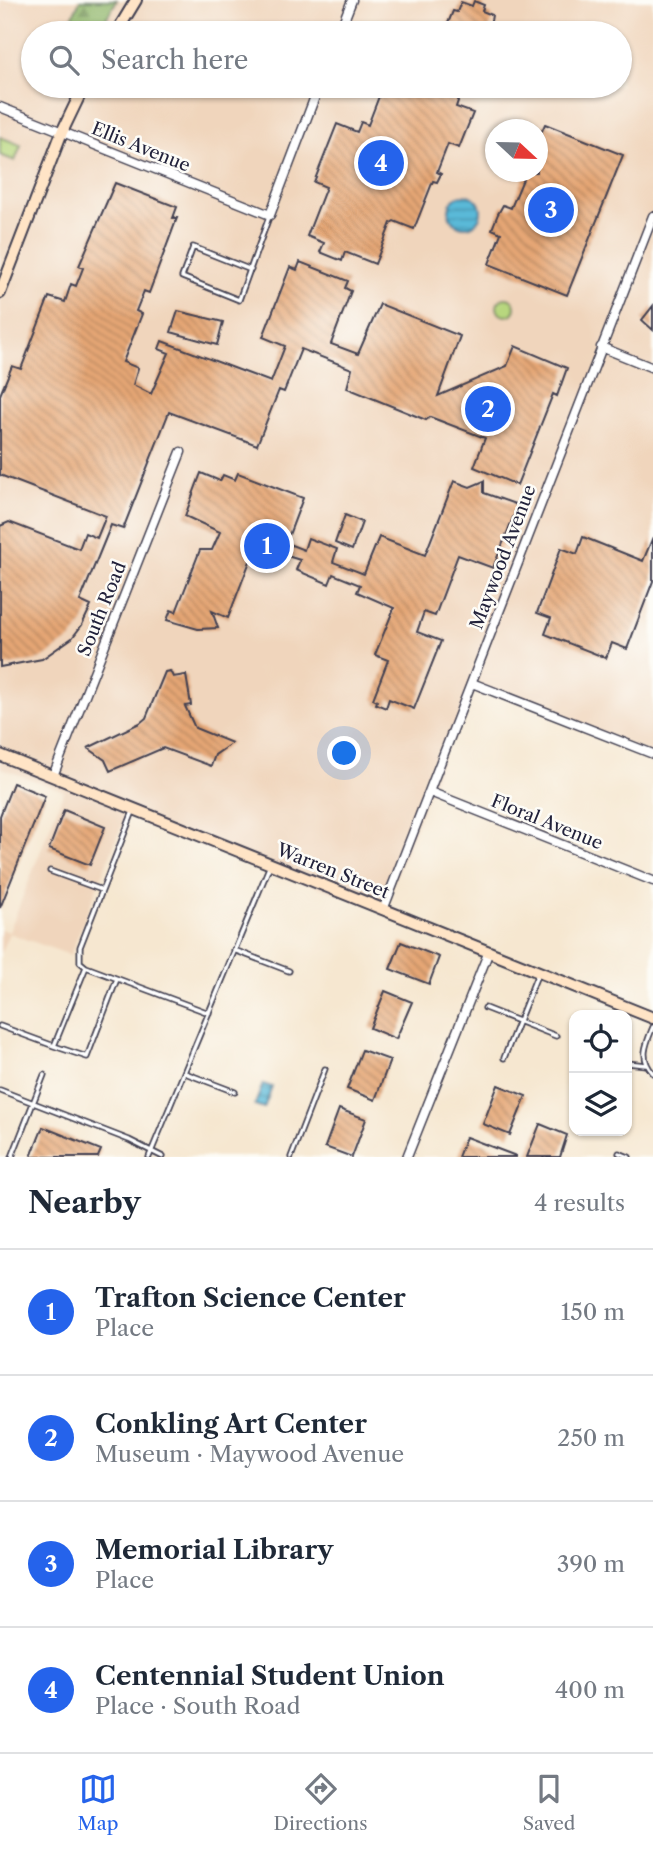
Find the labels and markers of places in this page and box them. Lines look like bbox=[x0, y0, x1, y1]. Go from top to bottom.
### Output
pin: 4 bbox=[358, 137, 404, 189]
pin: 3 bbox=[528, 184, 574, 236]
pin: 2 bbox=[465, 383, 511, 435]
pin: 1 bbox=[244, 520, 290, 572]

